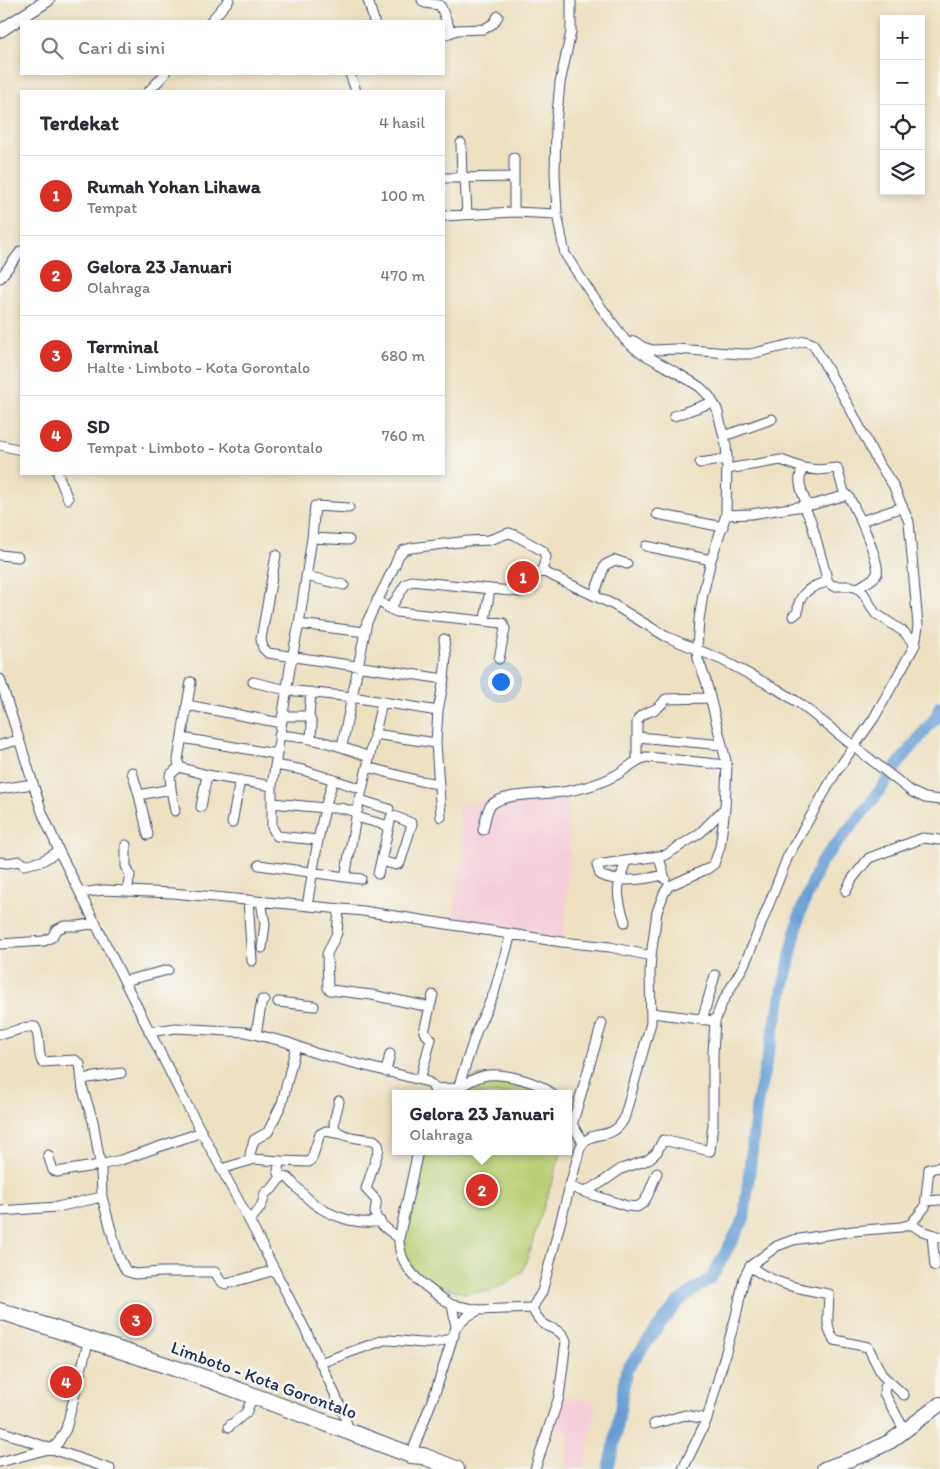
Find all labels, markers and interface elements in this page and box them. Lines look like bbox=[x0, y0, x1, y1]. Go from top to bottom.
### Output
map controls bbox=[880, 15, 925, 195]
button: + bbox=[880, 15, 925, 60]
search box bbox=[20, 20, 445, 75]
icon: search bbox=[38, 34, 66, 62]
text: Cari di sini bbox=[78, 36, 165, 59]
button: − bbox=[880, 60, 925, 105]
button: locate bbox=[880, 105, 925, 150]
text: Terdekat bbox=[40, 110, 119, 135]
text: 4 hasil bbox=[379, 113, 425, 132]
button: layers bbox=[880, 150, 925, 195]
text: Rumah Yohan Lihawa bbox=[87, 175, 261, 198]
text: 1 bbox=[52, 186, 60, 205]
text: 100 m bbox=[381, 186, 425, 205]
text: Tempat bbox=[87, 198, 137, 217]
text: Gelora 23 Januari bbox=[87, 255, 232, 278]
text: 2 bbox=[52, 266, 60, 285]
text: 470 m bbox=[381, 266, 425, 285]
text: Olahraga bbox=[87, 278, 150, 297]
text: Terminal bbox=[87, 335, 159, 358]
text: 3 bbox=[52, 346, 60, 365]
text: 680 m bbox=[381, 346, 425, 365]
text: Halte · Limboto - Kota Gorontalo bbox=[87, 358, 310, 377]
text: SD bbox=[87, 415, 110, 438]
text: 4 bbox=[51, 426, 61, 445]
text: 760 m bbox=[382, 426, 425, 445]
text: Tempat · Limboto - Kota Gorontalo bbox=[87, 438, 323, 457]
pin: 1 bbox=[507, 558, 539, 596]
your location bbox=[488, 669, 514, 695]
popup bbox=[392, 1090, 572, 1155]
text: Gelora 23 Januari bbox=[410, 1102, 554, 1125]
text: Olahraga bbox=[410, 1125, 473, 1144]
pin: 2 bbox=[466, 1171, 498, 1209]
pin: 3 bbox=[120, 1301, 152, 1339]
street label: Limboto - Kota Gorontalo bbox=[168, 1336, 360, 1424]
pin: 4 bbox=[50, 1363, 82, 1401]

